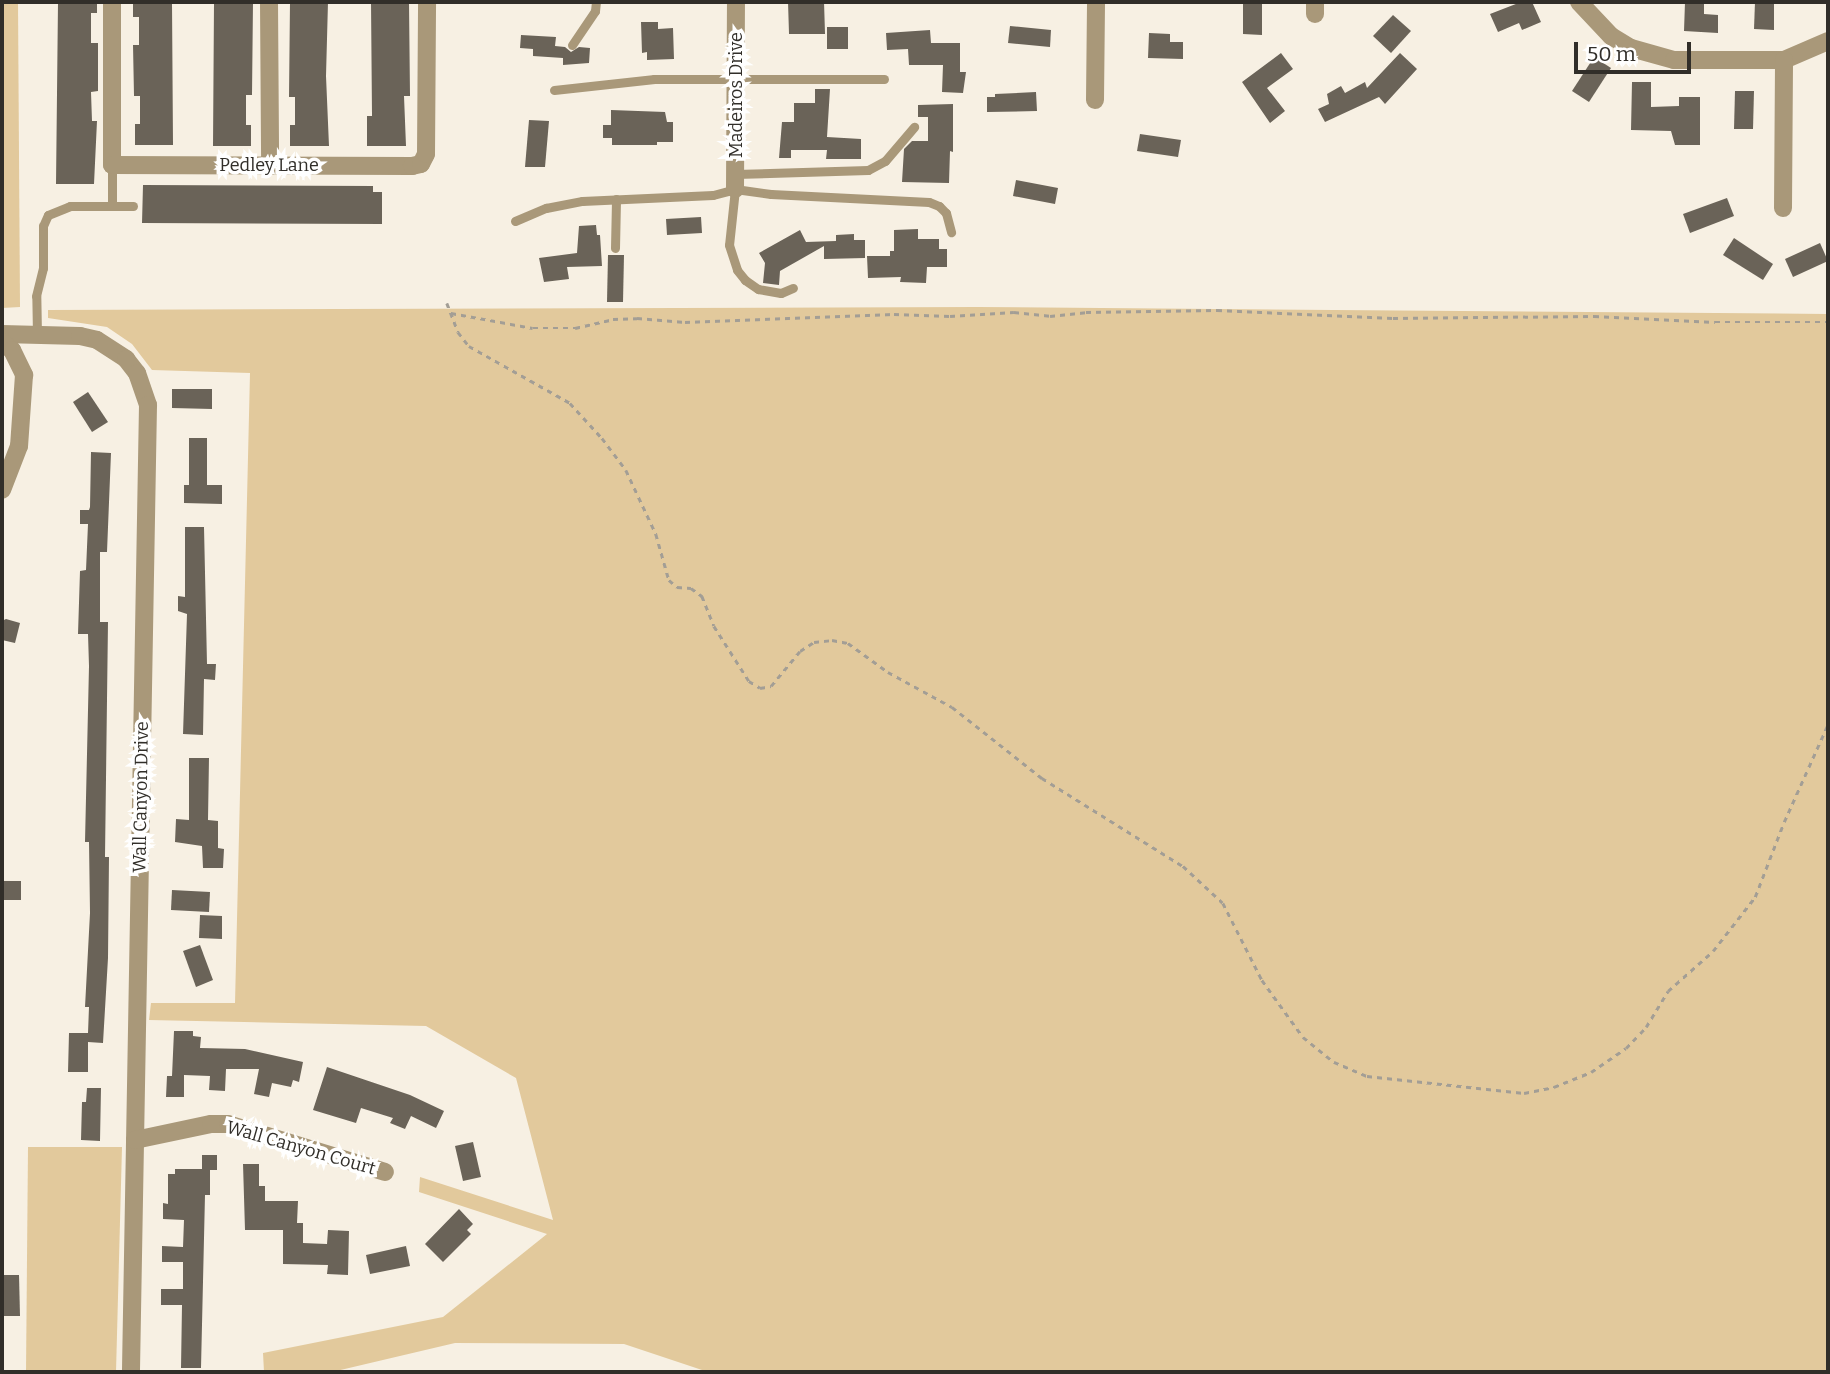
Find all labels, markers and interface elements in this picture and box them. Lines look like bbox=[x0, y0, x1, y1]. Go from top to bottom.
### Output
scale bar bbox=[1578, 28, 1695, 72]
street label: Madeiros Drive bbox=[725, 32, 747, 158]
text: 50 m bbox=[1587, 41, 1636, 67]
street label: Pedley Lane bbox=[219, 154, 319, 176]
street label: Wall Canyon Drive bbox=[129, 721, 153, 873]
street label: Wall Canyon Court bbox=[224, 1116, 378, 1180]

